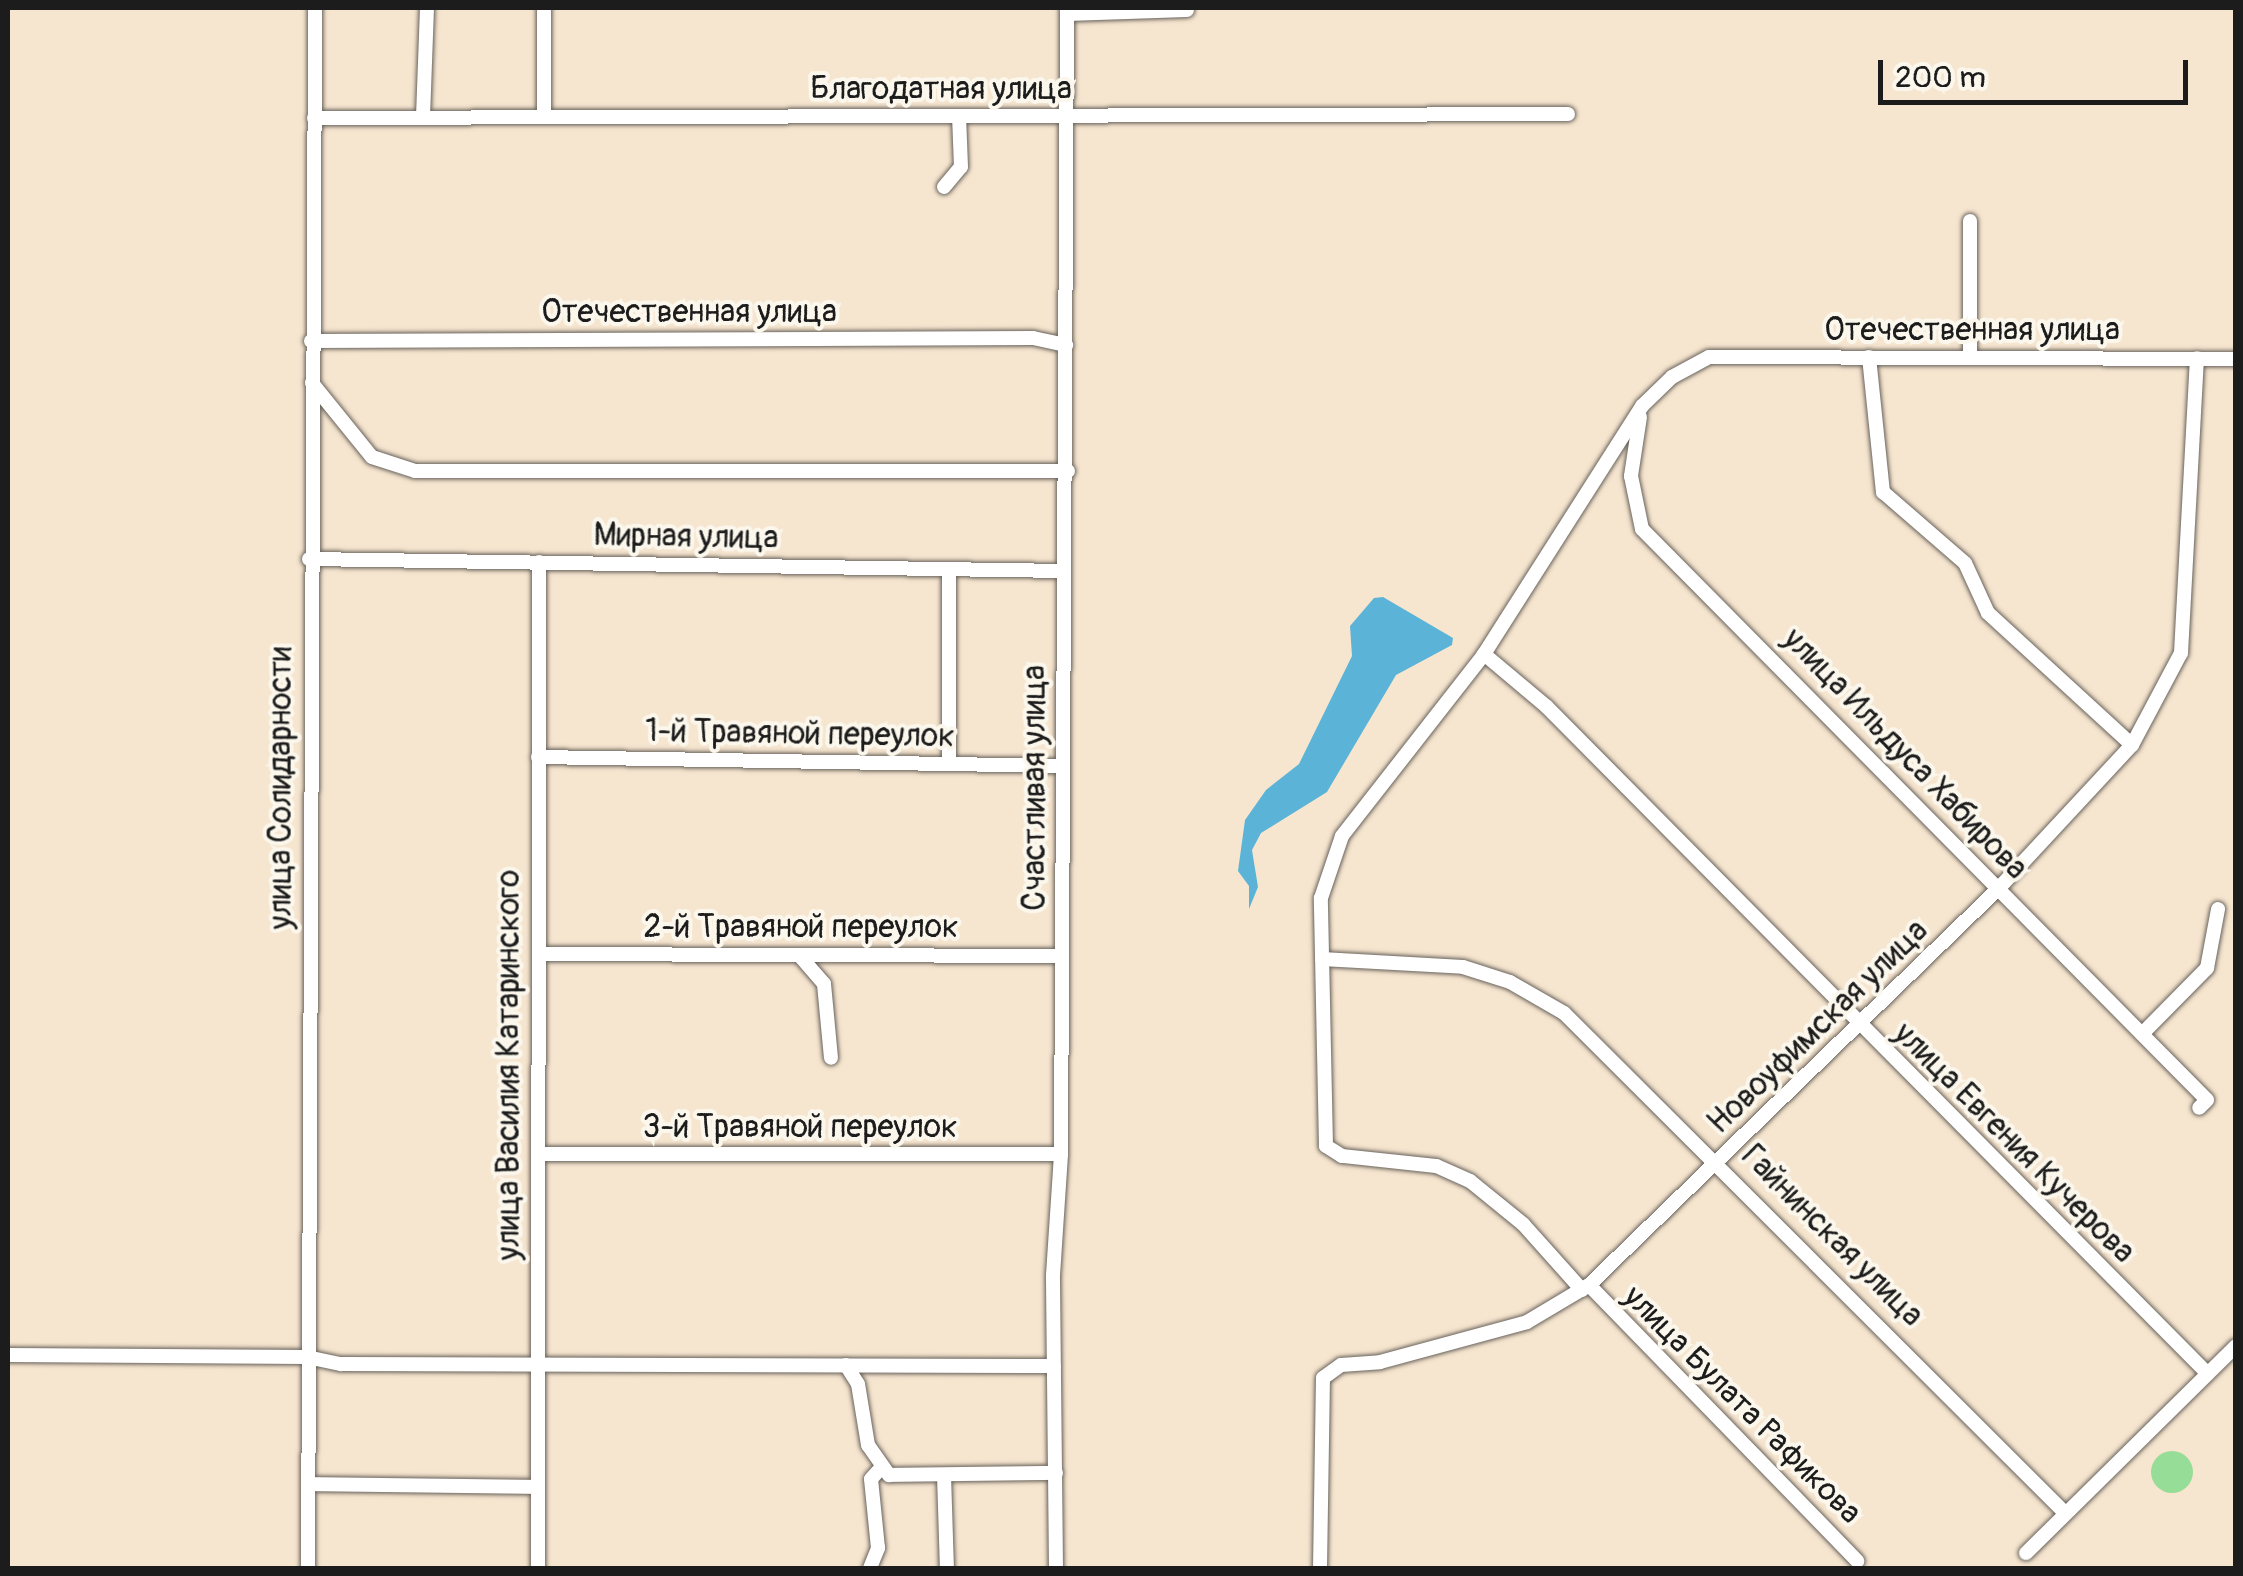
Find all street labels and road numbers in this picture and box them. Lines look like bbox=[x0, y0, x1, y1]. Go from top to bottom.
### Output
street label: Благодатная улица bbox=[810, 70, 1072, 108]
street label: Отечественная улица bbox=[541, 293, 837, 331]
street label: Отечественная улица bbox=[1824, 311, 2120, 349]
street label: Мирная улица bbox=[593, 516, 779, 558]
street label: улица Ильдуса Хабирова bbox=[1775, 620, 2035, 888]
street label: улица Солидарности bbox=[262, 647, 300, 929]
street label: Счастливая улица bbox=[1016, 665, 1054, 911]
street label: 1-й Травяной переулок bbox=[645, 712, 955, 756]
street label: улица Василия Катаринского bbox=[490, 870, 528, 1260]
street label: 2-й Травяной переулок bbox=[644, 908, 958, 946]
street label: Новоуфимская улица bbox=[1700, 912, 1936, 1142]
street label: улица Евгения Кучерова bbox=[1886, 1015, 2142, 1271]
street label: 3-й Травяной переулок bbox=[643, 1108, 957, 1146]
street label: Гайнинская улица bbox=[1733, 1137, 1931, 1335]
street label: улица Булата Рафикова bbox=[1615, 1278, 1869, 1532]

